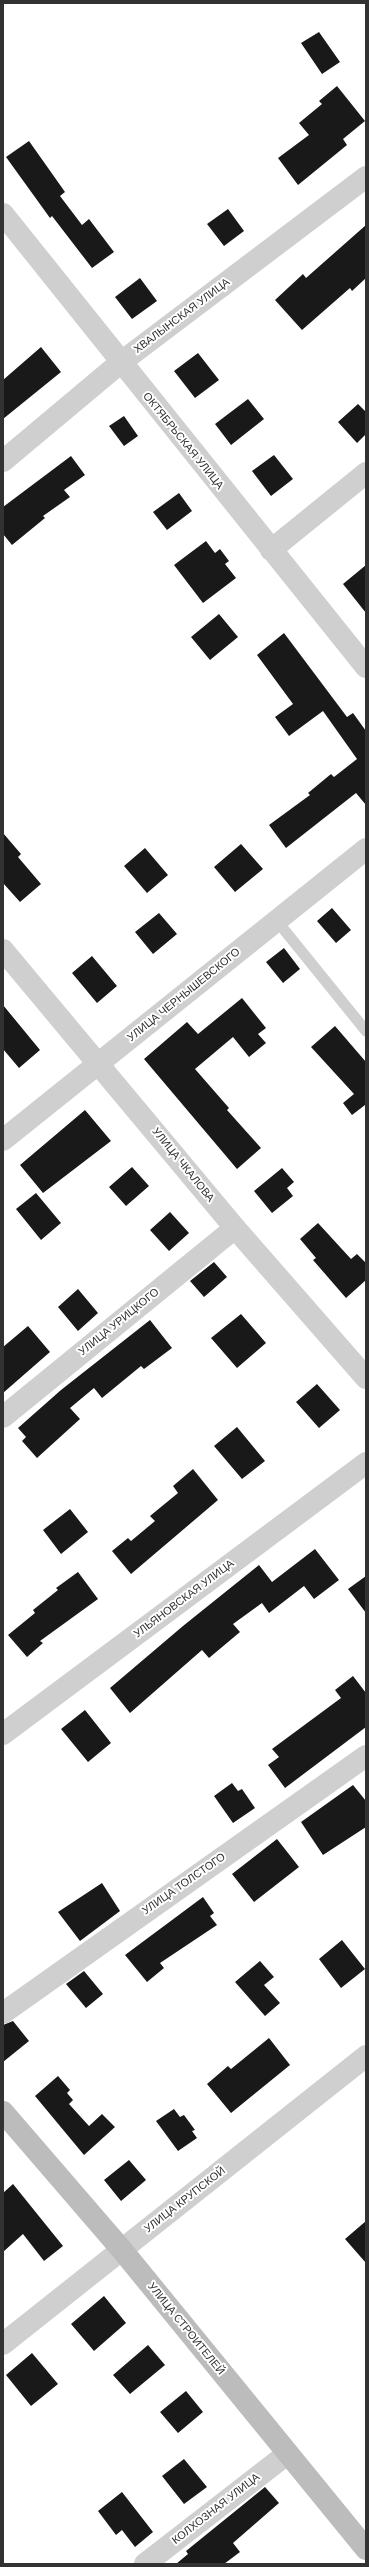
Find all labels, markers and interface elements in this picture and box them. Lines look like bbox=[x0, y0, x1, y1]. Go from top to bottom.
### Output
street label: ХВАЛЫНСКАЯ УЛИЦА bbox=[131, 276, 233, 356]
street label: ОКТЯБРЬСКАЯ УЛИЦА bbox=[140, 390, 226, 492]
street label: УЛИЦА ЧЕРНЫШЕВСКОГО bbox=[125, 945, 243, 1045]
street label: УЛИЦА ЧКАЛОВА bbox=[149, 1125, 217, 1205]
street label: УЛИЦА УРИЦКОГО bbox=[76, 1286, 162, 1358]
street label: УЛЬЯНОВСКАЯ УЛИЦА bbox=[131, 1557, 237, 1641]
street label: УЛИЦА ТОЛСТОГО bbox=[140, 1850, 228, 1918]
street label: УЛИЦА КРУПСКОЙ bbox=[142, 2164, 228, 2236]
street label: УЛИЦА СТРОИТЕЛЕЙ bbox=[145, 2280, 227, 2378]
street label: КОЛХОЗНАЯ УЛИЦА bbox=[170, 2471, 262, 2547]

